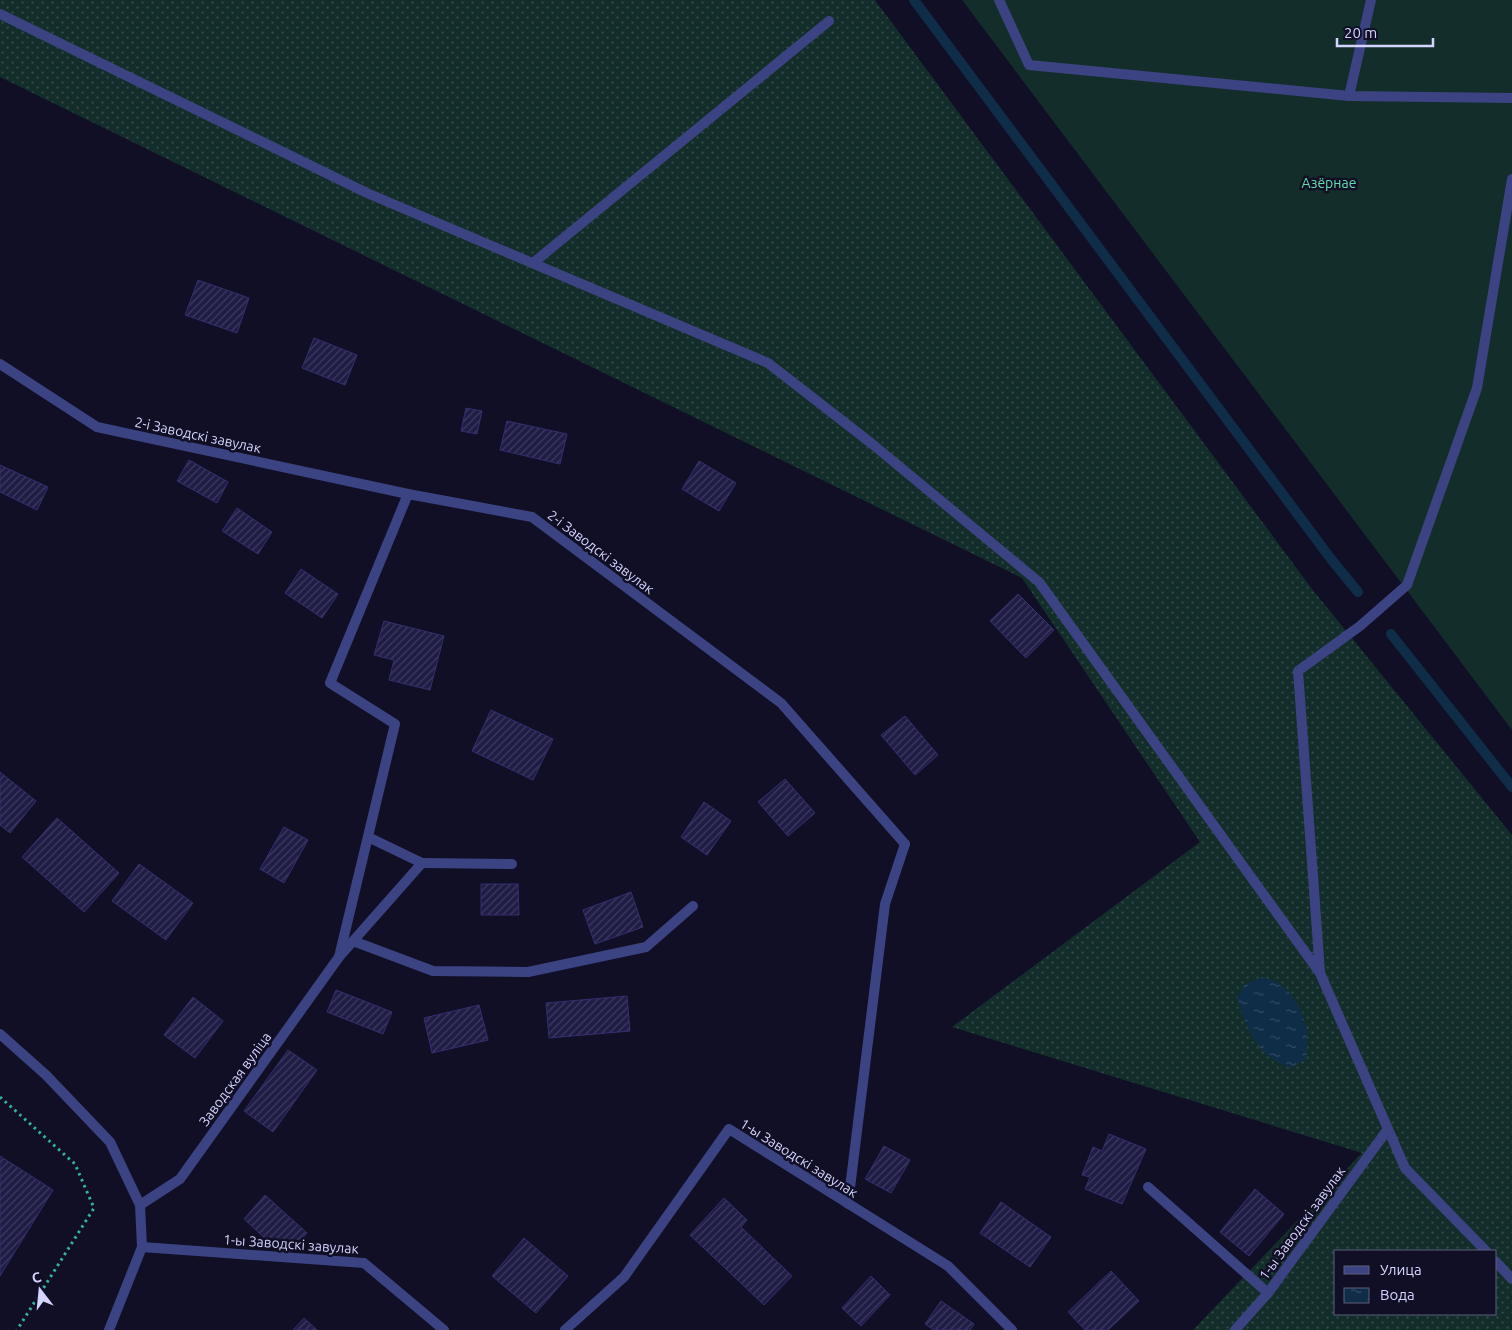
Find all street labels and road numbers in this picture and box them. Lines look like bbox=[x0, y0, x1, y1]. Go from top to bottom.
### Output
street label: 2-і Заводскі завулак bbox=[133, 414, 263, 456]
street label: 2-і Заводскі завулак bbox=[545, 507, 657, 597]
street label: Заводская вуліца bbox=[196, 1029, 274, 1129]
street label: 1-ы Заводскі завулак bbox=[737, 1115, 861, 1201]
street label: 1-ы Заводскі завулак bbox=[1256, 1163, 1348, 1283]
street label: 1-ы Заводскі завулак bbox=[223, 1231, 359, 1257]

